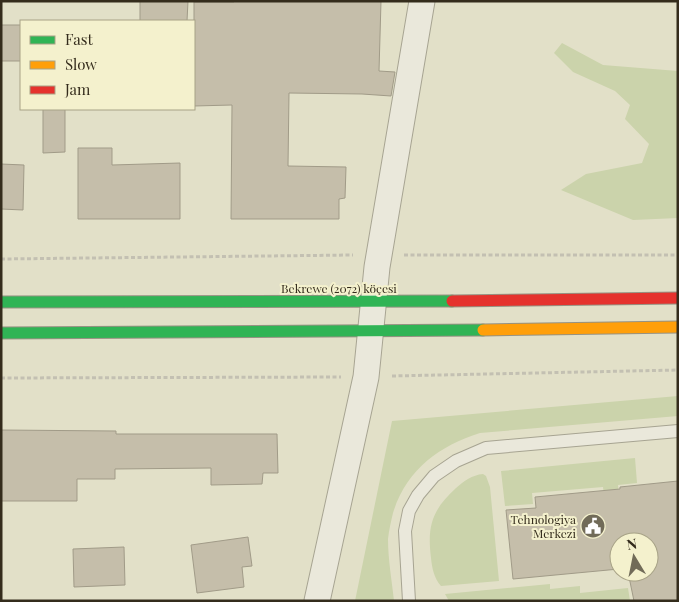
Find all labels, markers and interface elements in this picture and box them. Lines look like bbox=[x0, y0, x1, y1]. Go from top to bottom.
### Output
legend bbox=[20, 20, 195, 110]
text: Fast bbox=[65, 29, 94, 49]
text: Slow bbox=[65, 54, 97, 74]
text: Jam bbox=[64, 79, 91, 99]
street label: Bekrewe (2072) köçesi bbox=[281, 280, 397, 296]
place label: Tehnologiya Merkezi bbox=[511, 511, 576, 541]
public building icon: Tehnologiya Merkezi bbox=[580, 513, 606, 539]
north arrow bbox=[609, 532, 659, 582]
text: N bbox=[625, 533, 638, 554]

